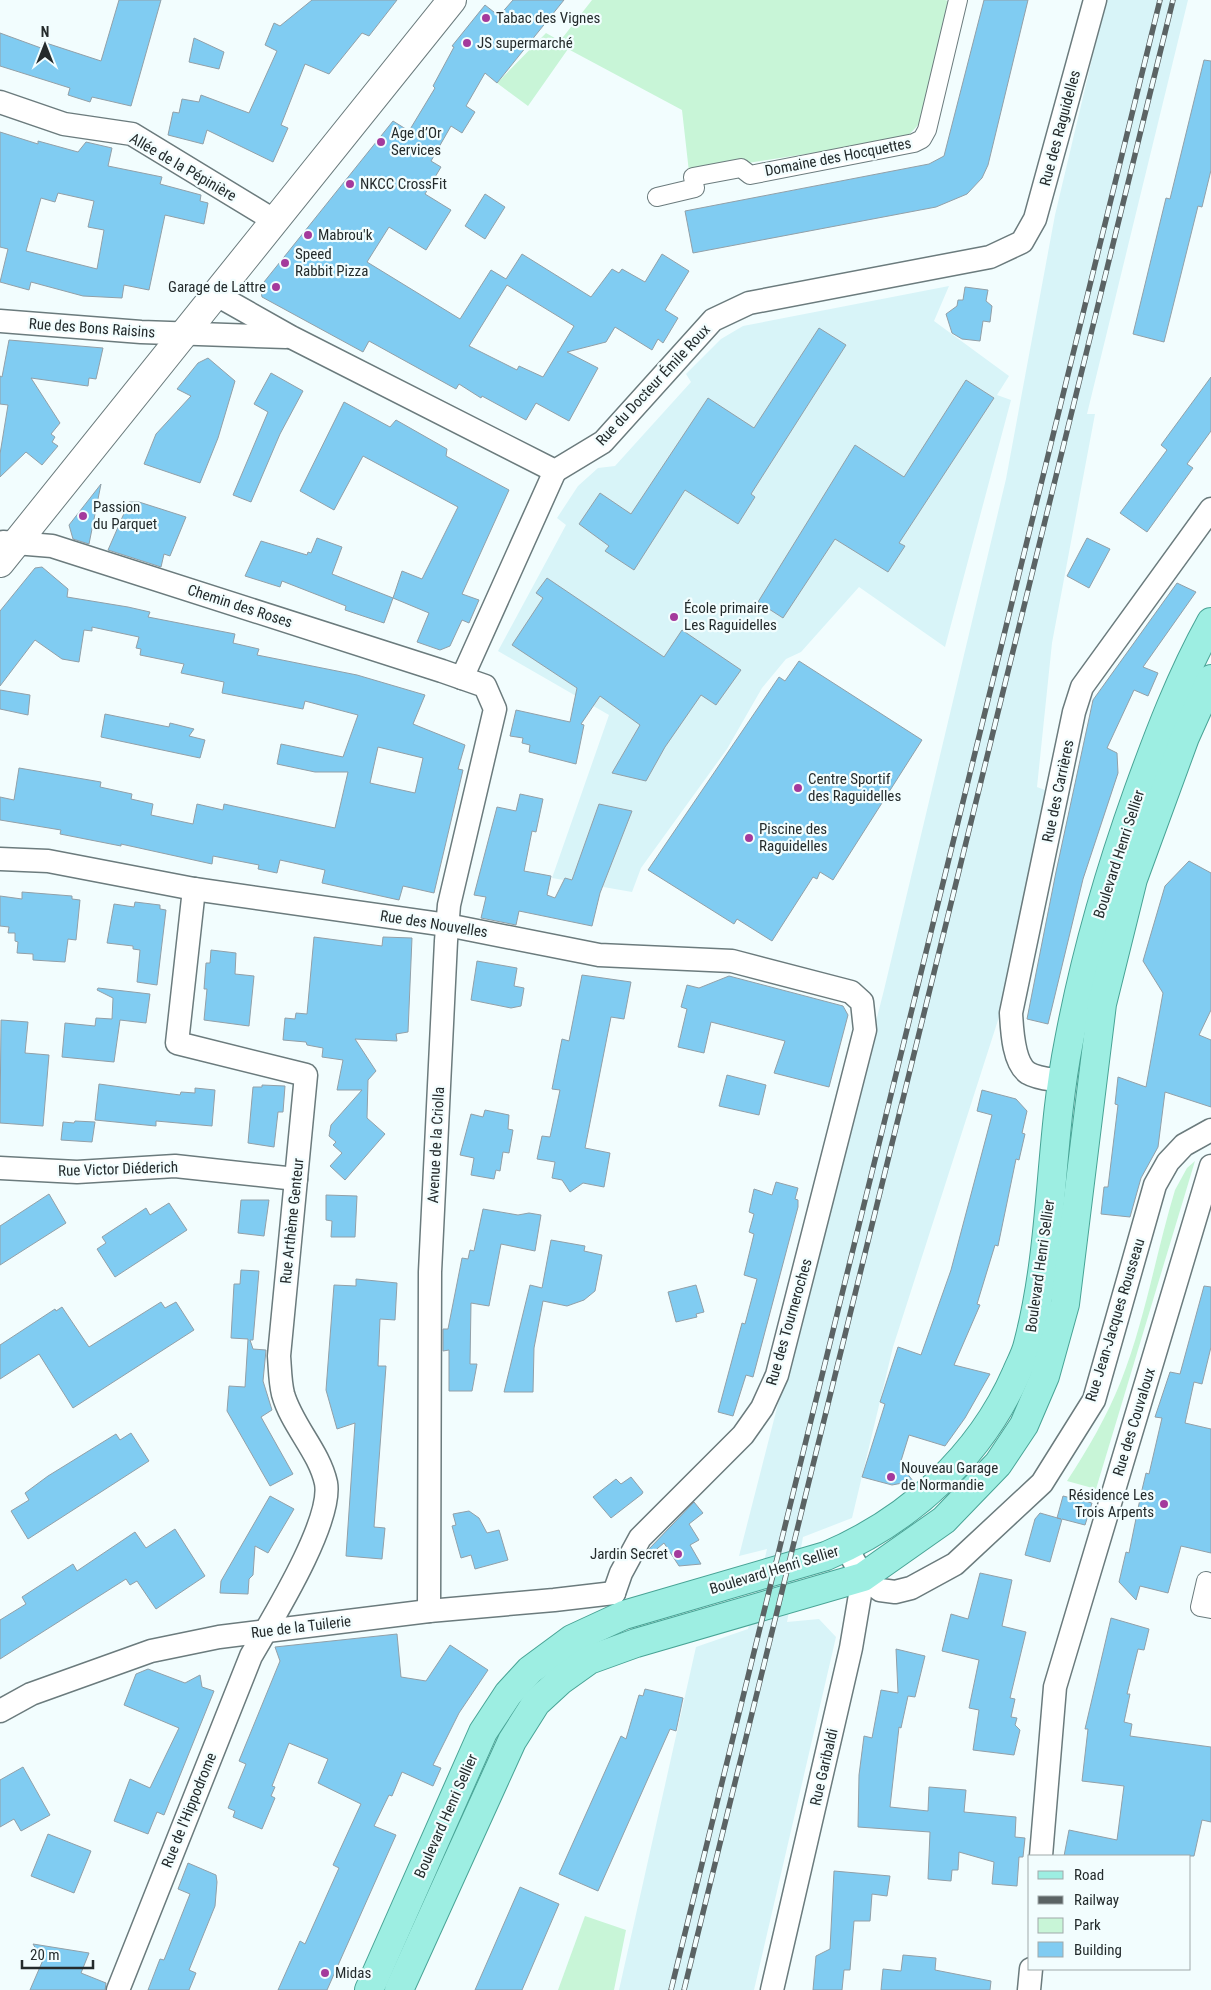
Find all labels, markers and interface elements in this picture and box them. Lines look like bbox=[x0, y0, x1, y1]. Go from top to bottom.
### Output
place label: Tabac des Vignes bbox=[496, 9, 600, 27]
marker: Tabac des Vignes bbox=[480, 12, 492, 24]
north arrow bbox=[20, 20, 70, 70]
text: N bbox=[41, 24, 49, 40]
place label: JS supermarché bbox=[477, 34, 573, 52]
marker: JS supermarché bbox=[461, 37, 473, 49]
street label: Rue des Raguidelles bbox=[1036, 68, 1084, 188]
place label: Age d’Or Services bbox=[391, 124, 442, 159]
street label: Allée de la Pépinière bbox=[126, 129, 240, 205]
street label: Domaine des Hocquettes bbox=[763, 134, 913, 180]
marker: Age d’Or Services bbox=[375, 136, 387, 148]
place label: NKCC CrossFit bbox=[360, 175, 447, 193]
marker: NKCC CrossFit bbox=[344, 178, 356, 190]
place label: Mabrou'k bbox=[318, 226, 373, 244]
marker: Mabrou'k bbox=[302, 229, 314, 241]
place label: Speed Rabbit Pizza bbox=[295, 245, 368, 280]
marker: Speed Rabbit Pizza bbox=[279, 257, 291, 269]
place label: Garage de Lattre bbox=[168, 278, 266, 296]
marker: Garage de Lattre bbox=[270, 281, 282, 293]
street label: Rue des Bons Raisins bbox=[28, 315, 156, 341]
street label: Rue du Docteur Émile Roux bbox=[592, 320, 714, 449]
place label: Passion du Parquet bbox=[93, 498, 157, 533]
marker: Passion du Parquet bbox=[77, 510, 89, 522]
street label: Chemin des Roses bbox=[185, 581, 295, 631]
place label: École primaire Les Raguidelles bbox=[684, 599, 777, 634]
marker: École primaire Les Raguidelles bbox=[668, 611, 680, 623]
street label: Rue des Carrières bbox=[1038, 738, 1078, 844]
place label: Centre Sportif des Raguidelles bbox=[808, 770, 901, 805]
marker: Centre Sportif des Raguidelles bbox=[792, 782, 804, 794]
street label: Boulevard Henri Sellier bbox=[1090, 787, 1148, 920]
place label: Piscine des Raguidelles bbox=[759, 820, 828, 855]
marker: Piscine des Raguidelles bbox=[743, 832, 755, 844]
street label: Rue des Nouvelles bbox=[379, 907, 489, 941]
street label: Avenue de la Criolla bbox=[424, 1086, 448, 1204]
street label: Rue Arthème Genteur bbox=[276, 1157, 308, 1285]
street label: Rue Victor Diéderich bbox=[58, 1158, 178, 1180]
street label: Boulevard Henri Sellier bbox=[1022, 1198, 1058, 1334]
street label: Rue Jean-Jacques Rousseau bbox=[1082, 1236, 1148, 1404]
street label: Rue des Tourneroches bbox=[762, 1256, 816, 1387]
street label: Rue des Couvaloux bbox=[1109, 1365, 1159, 1478]
place label: Nouveau Garage de Normandie bbox=[901, 1459, 998, 1494]
marker: Nouveau Garage de Normandie bbox=[885, 1471, 897, 1483]
place label: Résidence Les Trois Arpents bbox=[1069, 1486, 1154, 1521]
marker: Résidence Les Trois Arpents bbox=[1158, 1498, 1170, 1510]
street label: Boulevard Henri Sellier bbox=[707, 1542, 841, 1598]
place label: Jardin Secret bbox=[590, 1545, 668, 1563]
marker: Jardin Secret bbox=[672, 1548, 684, 1560]
street label: Rue de la Tuilerie bbox=[250, 1612, 352, 1642]
street label: Rue Garibaldi bbox=[806, 1727, 842, 1807]
street label: Rue de l'Hippodrome bbox=[158, 1750, 220, 1870]
street label: Boulevard Henri Sellier bbox=[411, 1751, 482, 1881]
legend bbox=[1028, 1855, 1191, 1970]
text: Road bbox=[1074, 1866, 1104, 1884]
text: Railway bbox=[1074, 1891, 1119, 1909]
text: Park bbox=[1074, 1916, 1101, 1934]
scale bar bbox=[22, 1938, 94, 1970]
text: Building bbox=[1074, 1941, 1122, 1959]
text: 20 m bbox=[30, 1946, 60, 1964]
place label: Midas bbox=[335, 1964, 371, 1982]
marker: Midas bbox=[319, 1967, 331, 1979]

